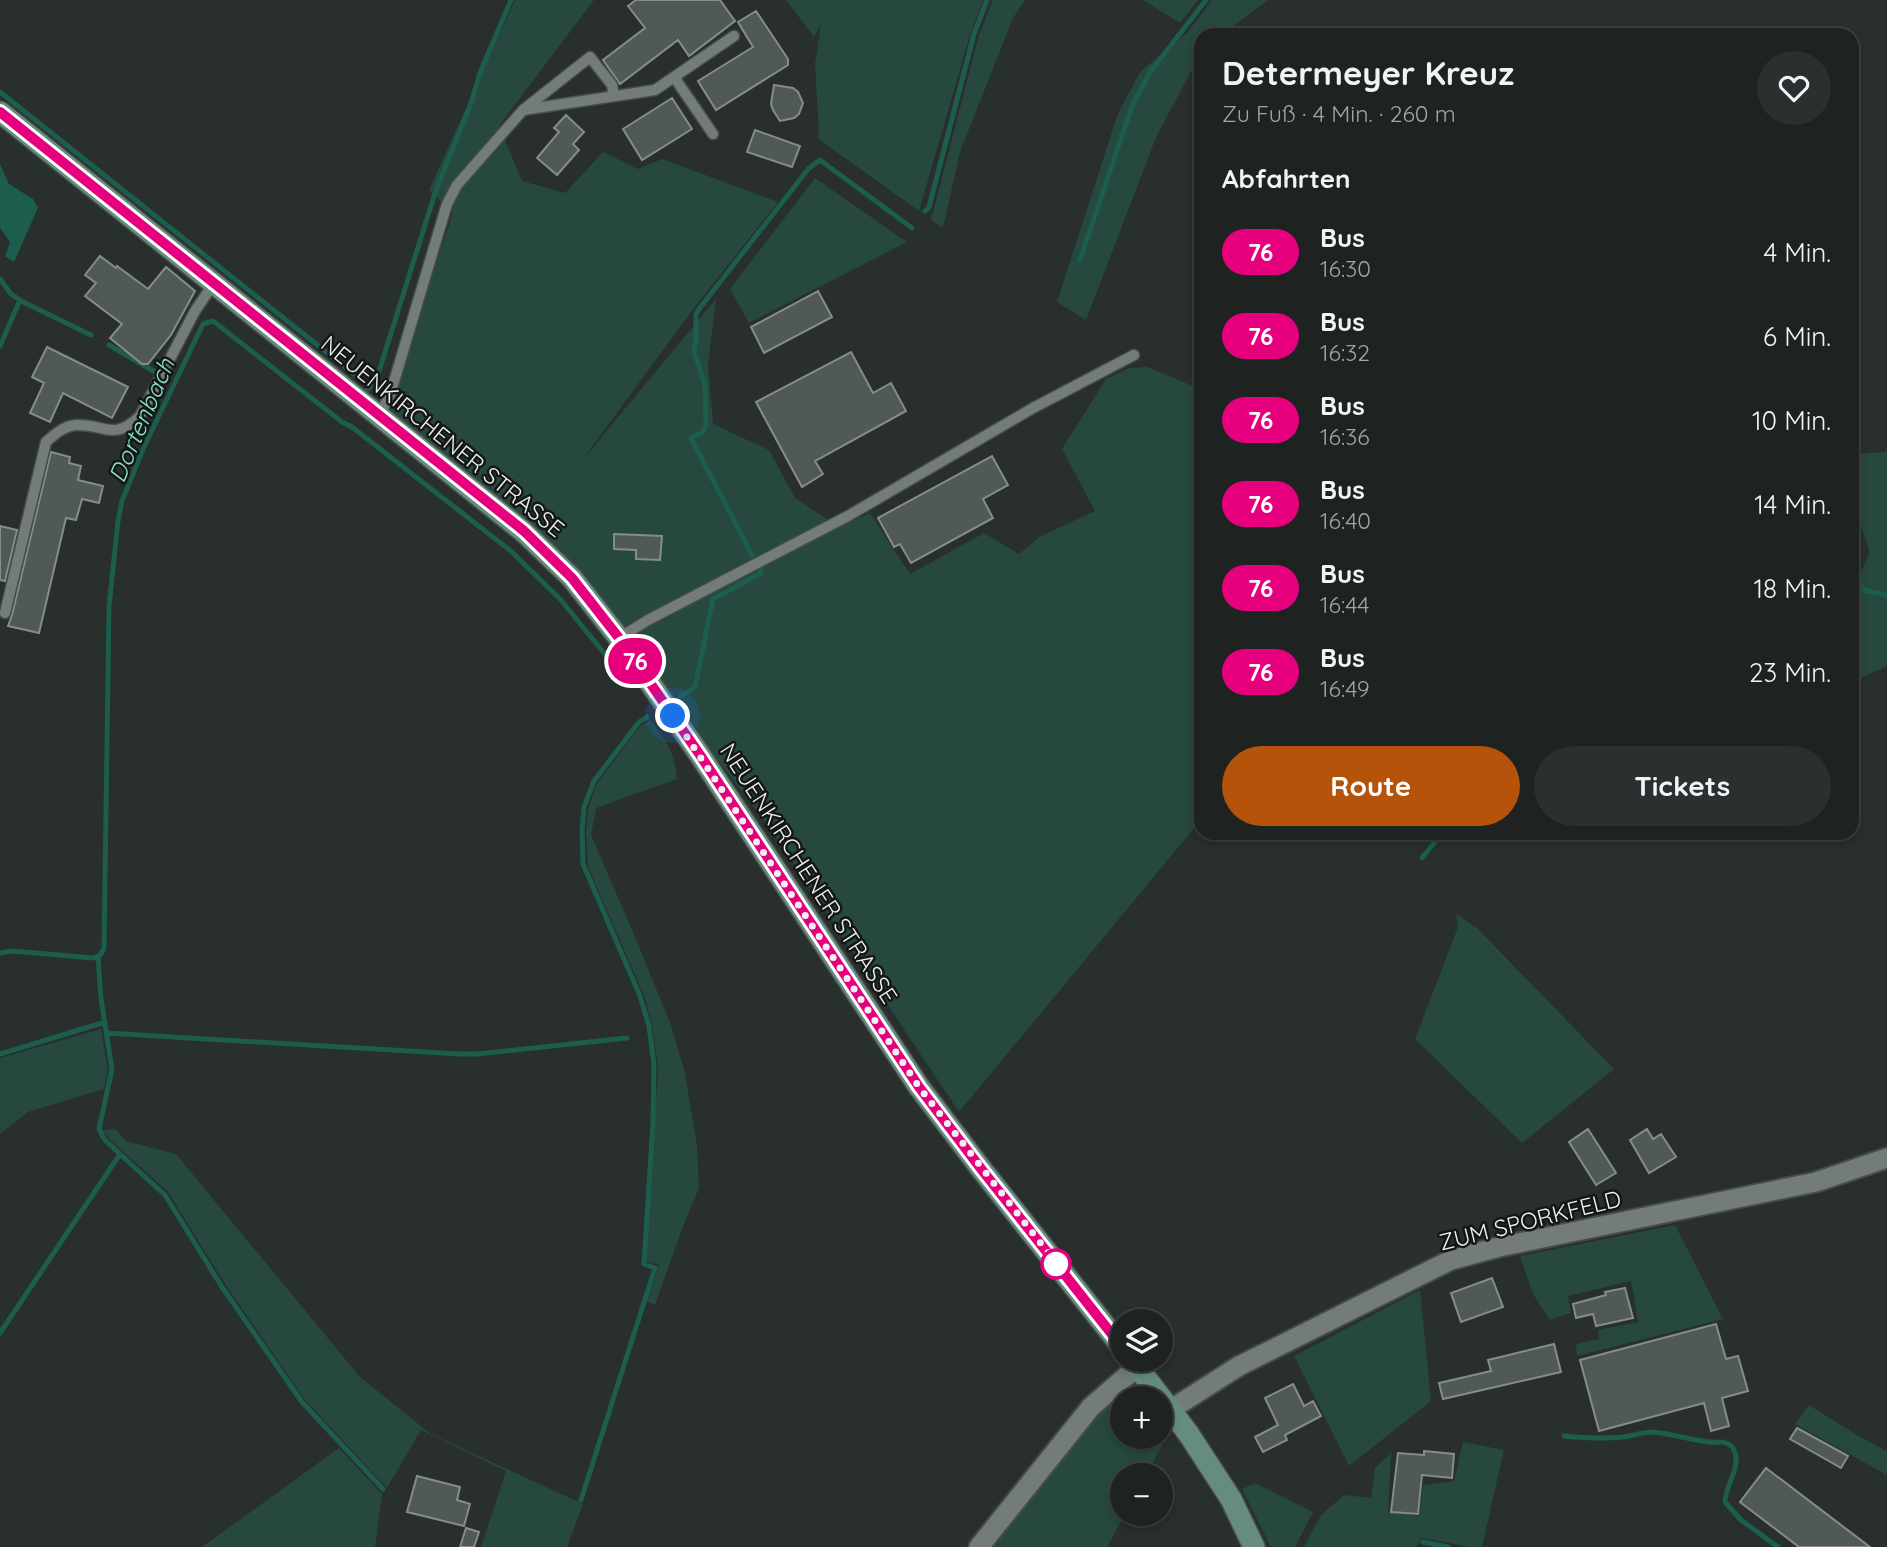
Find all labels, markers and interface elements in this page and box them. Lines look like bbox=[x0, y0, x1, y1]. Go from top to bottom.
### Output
button: heart bbox=[1757, 51, 1831, 125]
text: Determeyer Kreuz bbox=[1222, 52, 1514, 93]
text: Zu Fuß · 4 Min. · 260 m bbox=[1222, 99, 1456, 128]
text: Abfahrten bbox=[1222, 162, 1351, 195]
text: Bus bbox=[1320, 221, 1365, 254]
text: 4 Min. bbox=[1763, 236, 1831, 269]
text: 76 bbox=[1248, 237, 1273, 267]
text: 16:30 bbox=[1320, 254, 1371, 283]
text: Bus bbox=[1320, 305, 1365, 338]
text: 6 Min. bbox=[1763, 320, 1831, 353]
text: 76 bbox=[1248, 321, 1273, 351]
street label: NEUENKIRCHENER STRASSE bbox=[315, 329, 571, 543]
text: 16:32 bbox=[1320, 338, 1370, 367]
water label: Dortenbach bbox=[101, 353, 181, 487]
text: Bus bbox=[1320, 389, 1365, 422]
text: 10 Min. bbox=[1752, 404, 1831, 437]
text: 76 bbox=[1248, 405, 1273, 435]
text: 16:36 bbox=[1320, 422, 1370, 451]
text: Bus bbox=[1320, 473, 1365, 506]
text: 14 Min. bbox=[1754, 488, 1831, 521]
text: 76 bbox=[1248, 489, 1273, 519]
text: 16:40 bbox=[1320, 506, 1371, 535]
text: Bus bbox=[1320, 557, 1365, 590]
text: 18 Min. bbox=[1753, 572, 1831, 605]
text: 76 bbox=[1248, 573, 1273, 603]
text: 16:44 bbox=[1320, 590, 1369, 619]
line badge: 76 bbox=[604, 638, 666, 684]
text: Bus bbox=[1320, 641, 1365, 674]
text: 76 bbox=[622, 646, 648, 676]
text: 23 Min. bbox=[1749, 656, 1831, 689]
text: 76 bbox=[1248, 657, 1273, 687]
text: 16:49 bbox=[1320, 674, 1370, 703]
your location bbox=[655, 698, 690, 733]
street label: NEUENKIRCHENER STRASSE bbox=[714, 737, 904, 1009]
button: Route bbox=[1222, 746, 1520, 826]
button: Tickets bbox=[1534, 746, 1831, 826]
street label: ZUM SPORKFELD bbox=[1436, 1183, 1624, 1257]
unlabelled marker bbox=[1041, 1249, 1071, 1279]
map controls bbox=[1110, 1309, 1173, 1526]
button: layers bbox=[1110, 1309, 1173, 1372]
button: + bbox=[1110, 1386, 1173, 1449]
button: − bbox=[1110, 1463, 1173, 1526]

